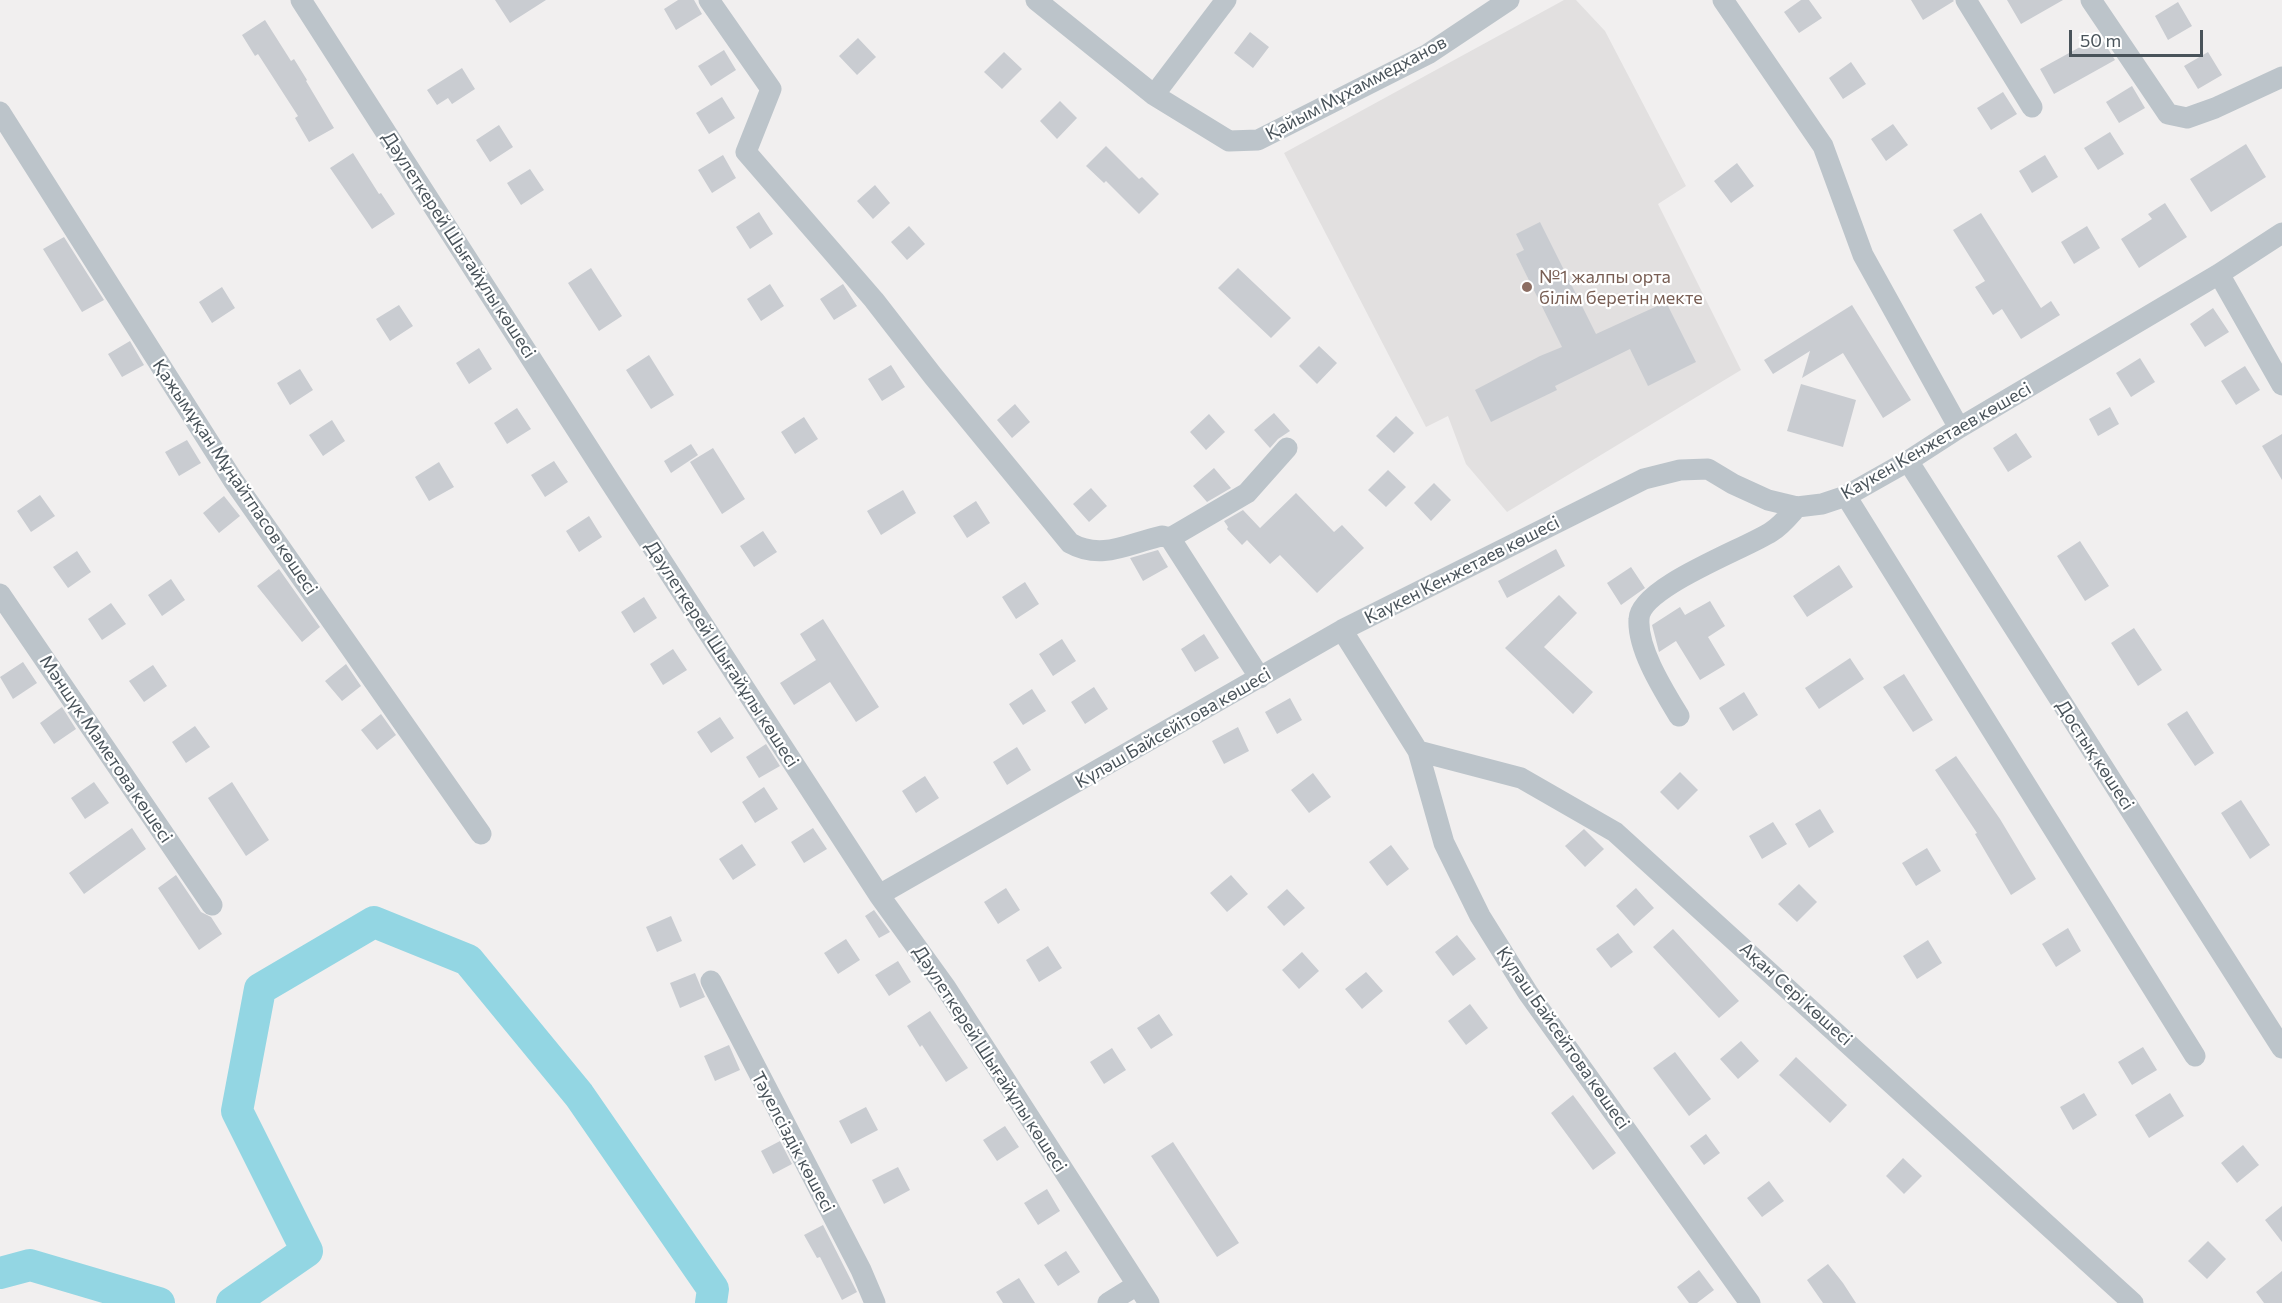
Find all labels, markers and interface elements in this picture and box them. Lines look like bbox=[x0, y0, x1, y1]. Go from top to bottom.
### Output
scale bar bbox=[2072, 18, 2206, 56]
text: 50 m bbox=[2080, 29, 2121, 51]
street label: Қайым Мұхаммедханов bbox=[1262, 31, 1450, 145]
street label: Дәулеткерей Шығайұлы көшесі bbox=[378, 128, 540, 362]
place label: №1 жалпы орта білім беретін мекте bbox=[1539, 266, 1703, 308]
marker: №1 жалпы орта білім беретін мекте bbox=[1520, 280, 1534, 294]
street label: Қажымұқан Мұңайтпасов көшесі bbox=[148, 355, 322, 599]
street label: Каукен Кенжетаев көшесі bbox=[1837, 378, 2035, 504]
street label: Каукен Кенжетаев көшесі bbox=[1361, 511, 1563, 629]
street label: Дәулеткерей Шығайұлы көшесі bbox=[641, 537, 803, 771]
street label: Мәншүк Маметова көшесі bbox=[35, 651, 177, 847]
street label: Күләш Байсейітова көшесі bbox=[1071, 663, 1275, 793]
street label: Достық көшесі bbox=[2051, 696, 2139, 814]
street label: Ақан Сері көшесі bbox=[1735, 938, 1857, 1050]
street label: Дәулеткерей Шығайұлы көшесі bbox=[909, 942, 1071, 1176]
street label: Күләш Байсейтова көшесі bbox=[1492, 943, 1634, 1133]
street label: Тәуелсіздік көшесі bbox=[747, 1068, 839, 1216]

